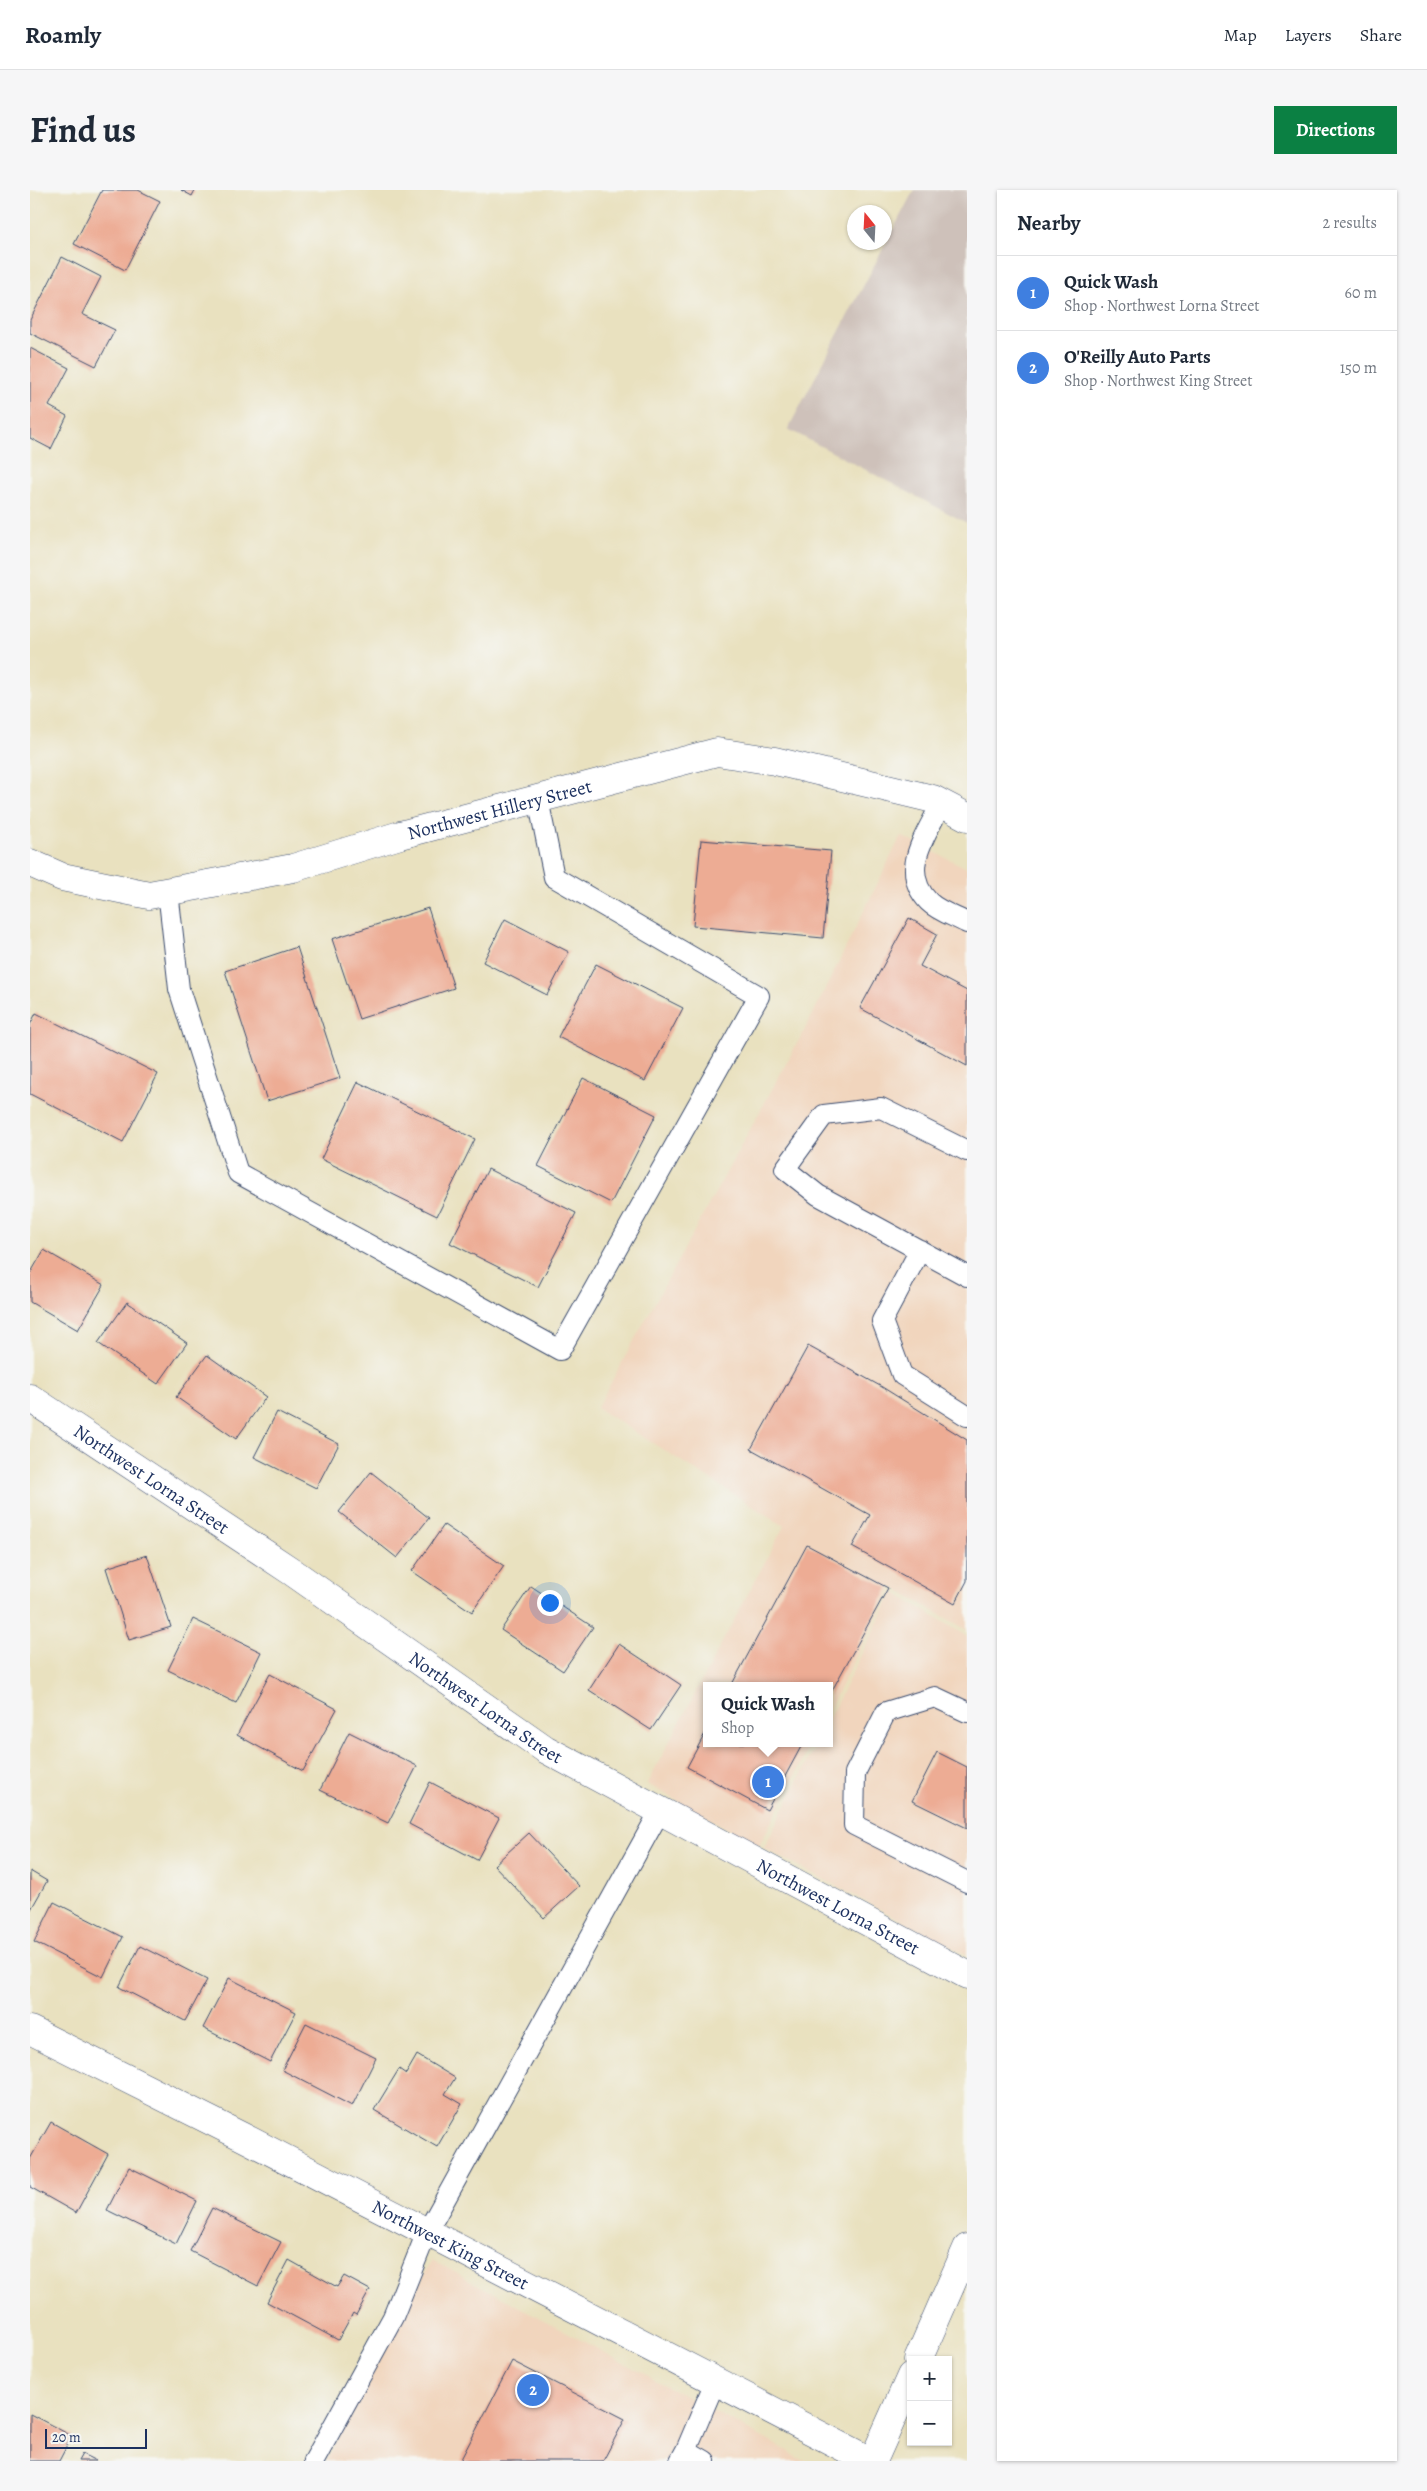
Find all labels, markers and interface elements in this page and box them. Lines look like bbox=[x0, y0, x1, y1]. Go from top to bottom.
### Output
text: Roamly bbox=[25, 19, 101, 51]
text: Map bbox=[1224, 23, 1257, 47]
text: Layers bbox=[1285, 23, 1332, 47]
text: Share bbox=[1360, 23, 1402, 47]
text: Find us bbox=[30, 106, 136, 154]
button: Directions bbox=[1274, 106, 1397, 154]
north arrow bbox=[847, 205, 892, 250]
text: Nearby bbox=[1017, 209, 1080, 237]
text: 2 results bbox=[1322, 212, 1377, 234]
text: Quick Wash bbox=[1064, 269, 1158, 295]
text: 1 bbox=[1030, 282, 1036, 304]
text: 60 m bbox=[1345, 282, 1377, 304]
text: Shop · Northwest Lorna Street bbox=[1064, 295, 1260, 317]
text: O'Reilly Auto Parts bbox=[1064, 344, 1211, 370]
text: 2 bbox=[1029, 357, 1037, 379]
text: 150 m bbox=[1340, 357, 1377, 379]
text: Shop · Northwest King Street bbox=[1064, 370, 1253, 392]
street label: Northwest Hillery Street bbox=[405, 773, 594, 846]
street label: Northwest Lorna Street bbox=[68, 1418, 234, 1541]
your location bbox=[537, 1590, 563, 1616]
street label: Northwest Lorna Street bbox=[403, 1646, 567, 1770]
popup bbox=[703, 1682, 833, 1747]
text: Quick Wash bbox=[721, 1691, 815, 1717]
text: Shop bbox=[721, 1717, 754, 1739]
pin: 1 bbox=[752, 1763, 784, 1801]
street label: Northwest Lorna Street bbox=[752, 1853, 924, 1961]
street label: Northwest King Street bbox=[367, 2194, 533, 2296]
map controls bbox=[907, 2356, 952, 2446]
button: + bbox=[907, 2356, 952, 2401]
pin: 2 bbox=[517, 2371, 549, 2409]
button: − bbox=[907, 2401, 952, 2446]
scale bar bbox=[45, 2426, 148, 2449]
text: 20 m bbox=[52, 2428, 81, 2447]

